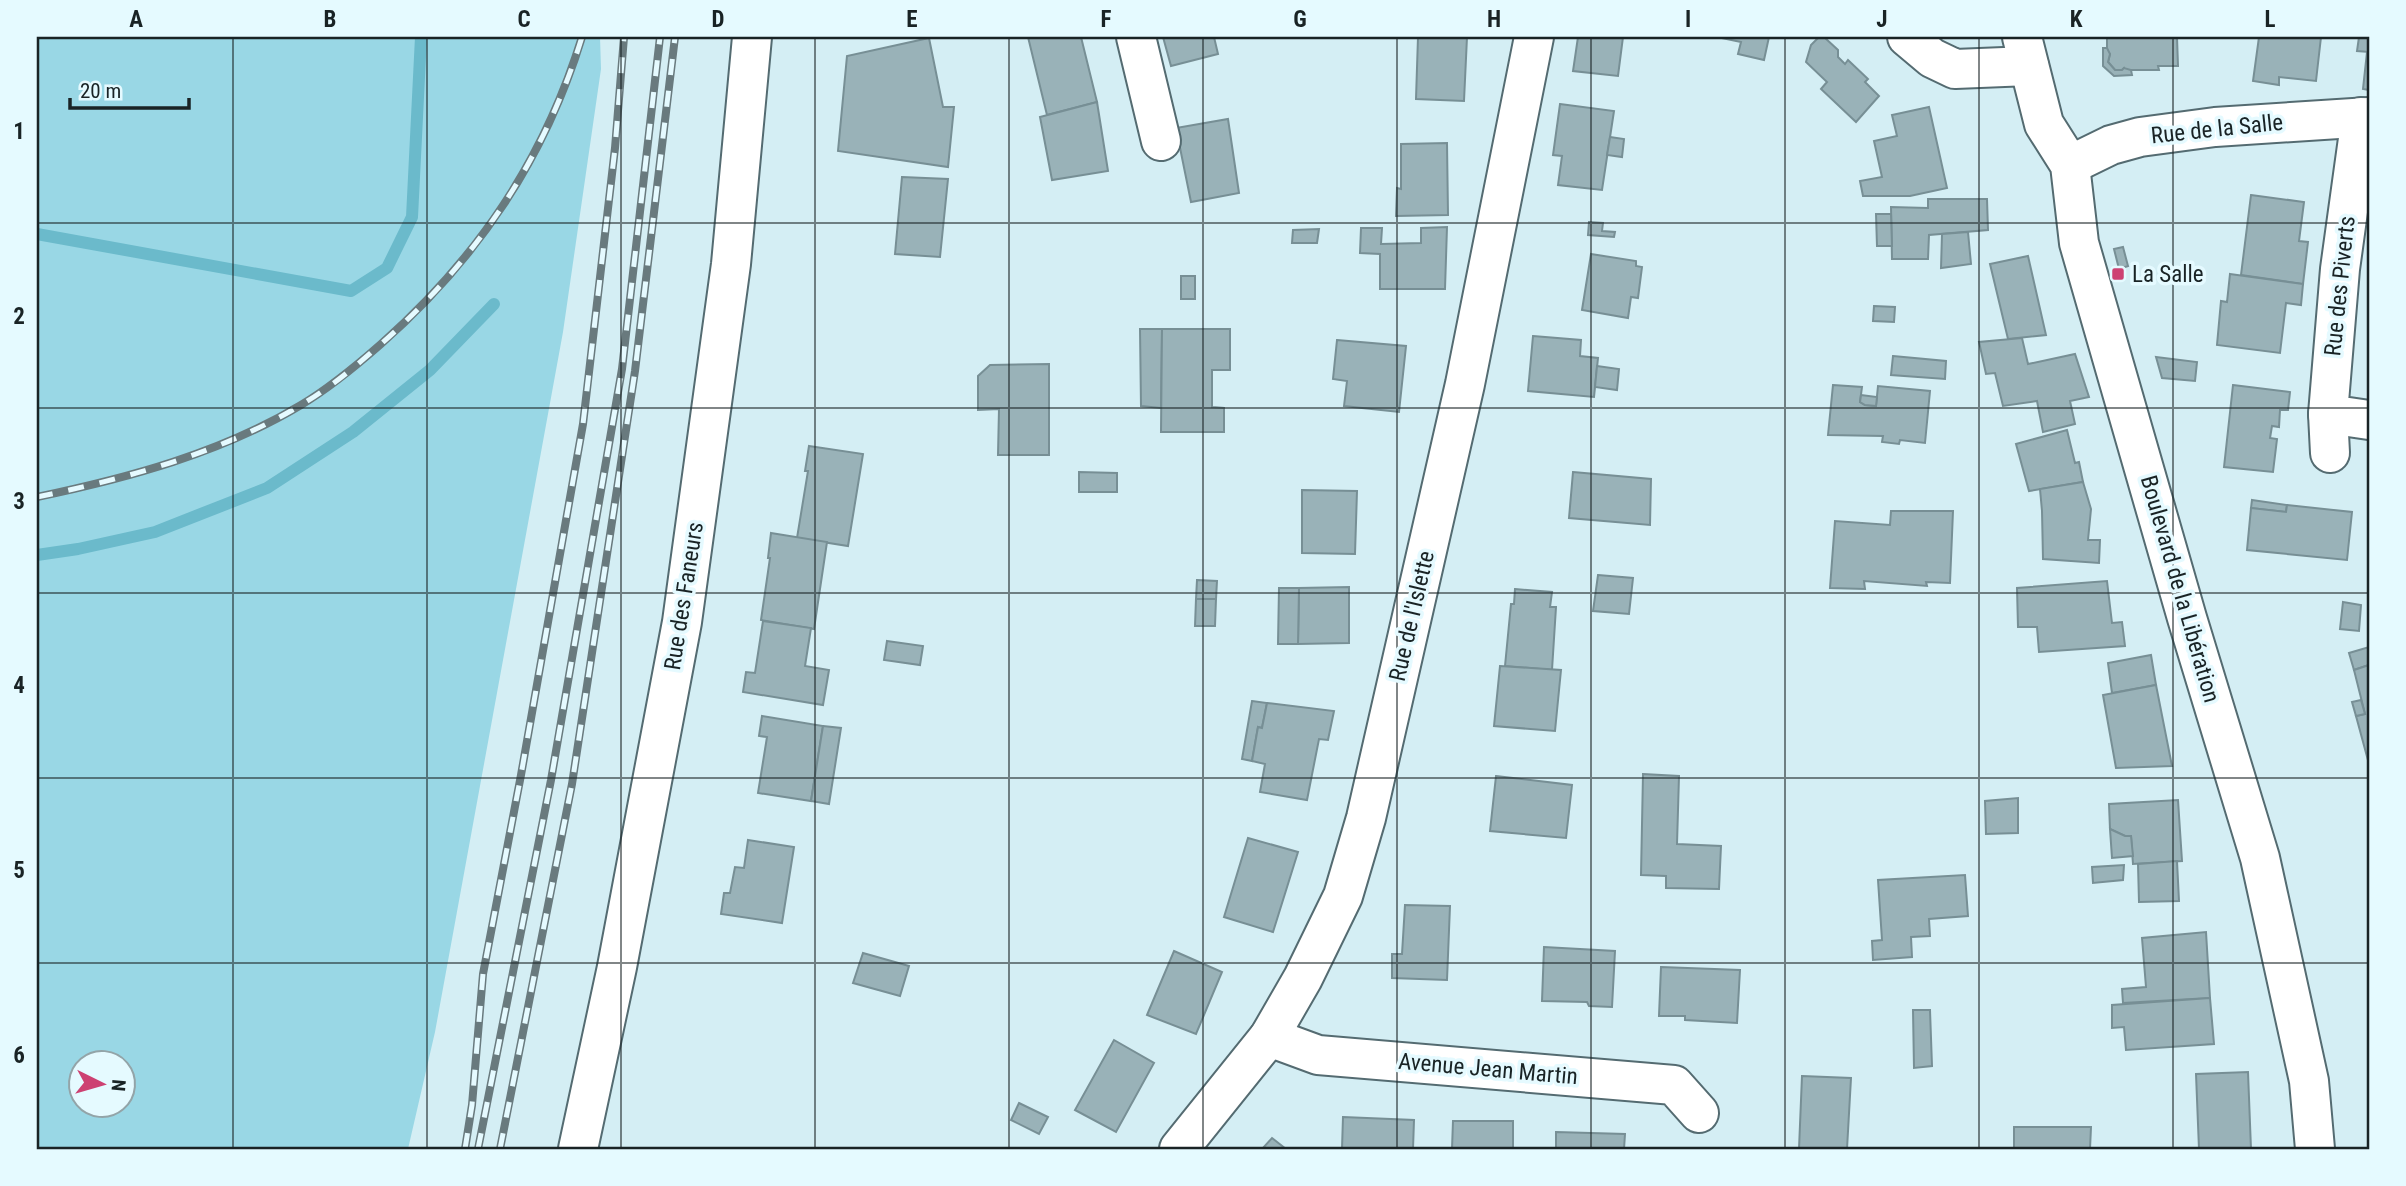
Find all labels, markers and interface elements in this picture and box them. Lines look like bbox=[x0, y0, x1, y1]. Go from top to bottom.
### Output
text: A bbox=[129, 6, 143, 33]
text: B bbox=[324, 6, 336, 33]
text: C bbox=[517, 6, 531, 33]
text: D bbox=[712, 6, 725, 33]
text: E bbox=[906, 6, 918, 33]
text: F bbox=[1101, 6, 1112, 33]
text: G bbox=[1293, 6, 1307, 33]
text: H bbox=[1487, 6, 1501, 33]
text: I bbox=[1685, 6, 1691, 33]
text: J bbox=[1876, 6, 1888, 33]
text: K bbox=[2070, 6, 2083, 33]
text: L bbox=[2264, 6, 2276, 33]
scale bar bbox=[70, 66, 189, 110]
text: 20 m bbox=[80, 79, 121, 103]
street label: Rue de la Salle bbox=[2150, 109, 2284, 149]
text: 1 bbox=[13, 118, 25, 145]
street label: Rue des Piverts bbox=[2319, 215, 2361, 357]
place label: La Salle bbox=[2132, 261, 2204, 288]
marker: La Salle bbox=[2110, 266, 2126, 282]
text: 2 bbox=[13, 303, 25, 330]
street label: Boulevard de la Libération bbox=[2135, 472, 2225, 706]
text: 3 bbox=[13, 488, 25, 515]
street label: Rue des Faneurs bbox=[659, 520, 709, 672]
street label: Rue de l'Islette bbox=[1384, 548, 1440, 684]
text: 4 bbox=[13, 672, 25, 699]
text: 5 bbox=[13, 857, 25, 884]
text: 6 bbox=[13, 1042, 25, 1069]
street label: Avenue Jean Martin bbox=[1397, 1048, 1579, 1090]
north arrow bbox=[66, 1050, 136, 1120]
text: N bbox=[106, 1079, 130, 1092]

